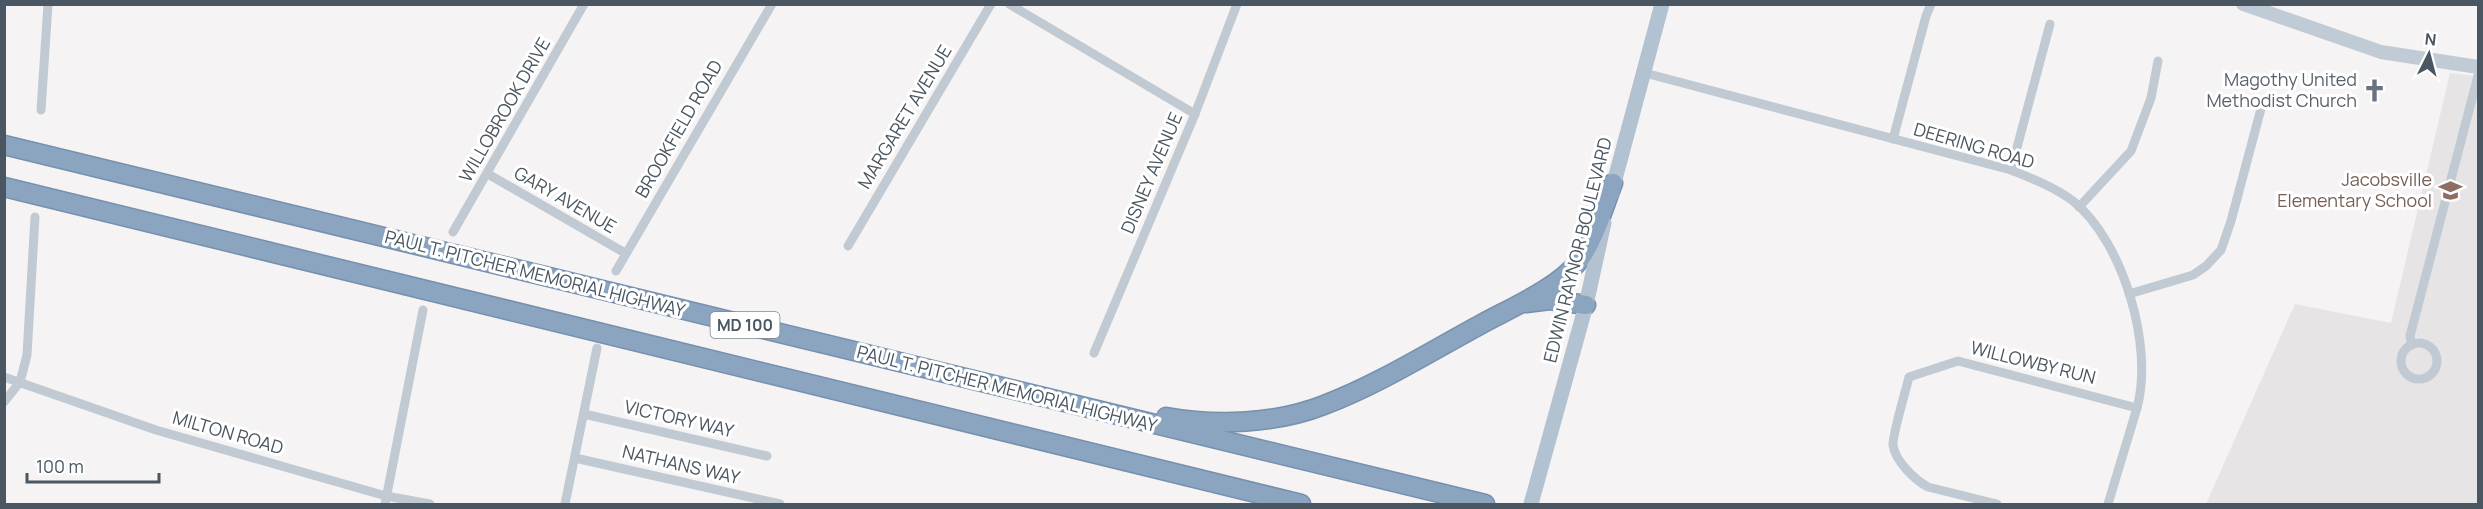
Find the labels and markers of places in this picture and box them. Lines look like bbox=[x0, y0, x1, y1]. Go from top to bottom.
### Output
place label: Magothy United Methodist Church bbox=[2206, 67, 2357, 112]
church icon: Magothy United Methodist Church bbox=[2362, 77, 2388, 103]
place label: Jacobsville Elementary School bbox=[2277, 167, 2432, 212]
school or university icon: Jacobsville Elementary School bbox=[2437, 177, 2463, 203]

